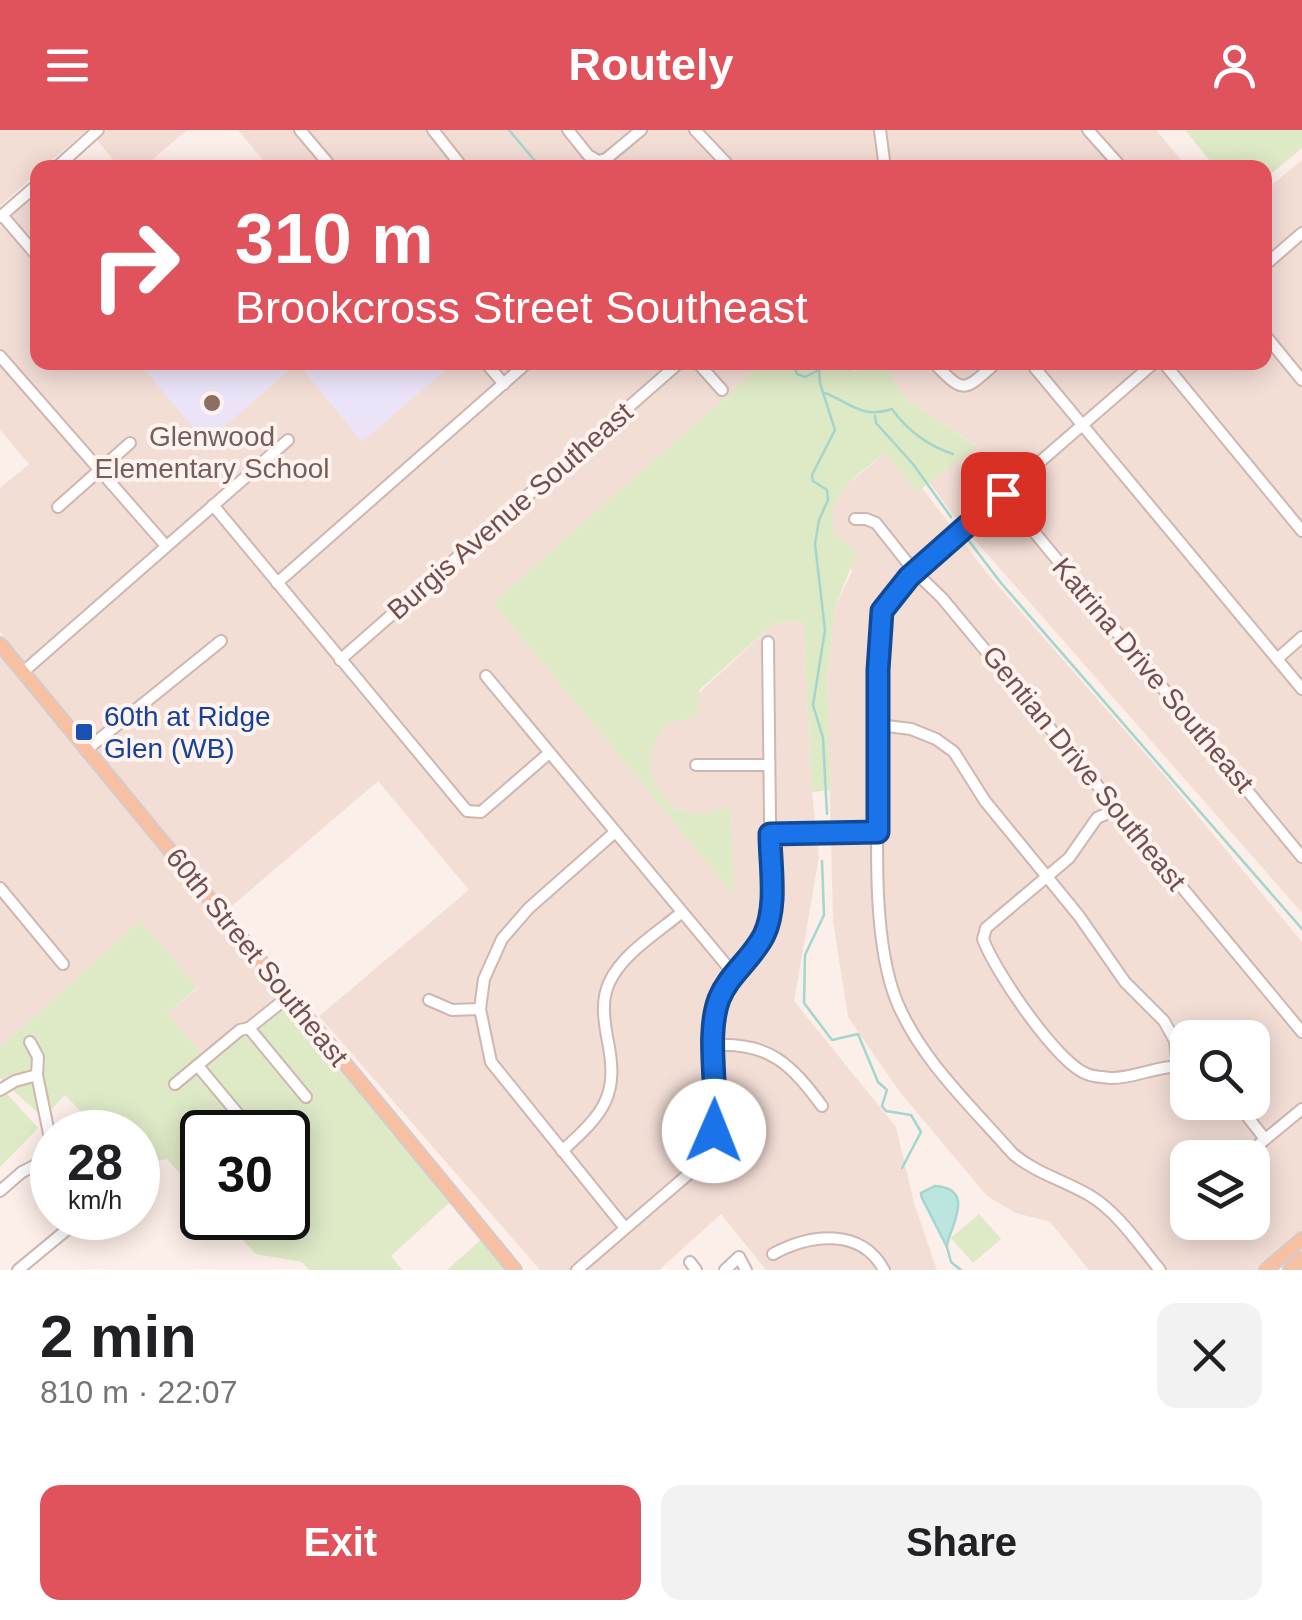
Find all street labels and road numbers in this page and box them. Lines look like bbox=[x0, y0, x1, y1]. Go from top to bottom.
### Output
street label: Burgis Avenue Southeast bbox=[381, 396, 639, 626]
street label: Katrina Drive Southeast bbox=[1046, 552, 1260, 798]
street label: Gentian Drive Southeast bbox=[976, 640, 1192, 896]
street label: 60th Street Southeast bbox=[160, 842, 354, 1072]

